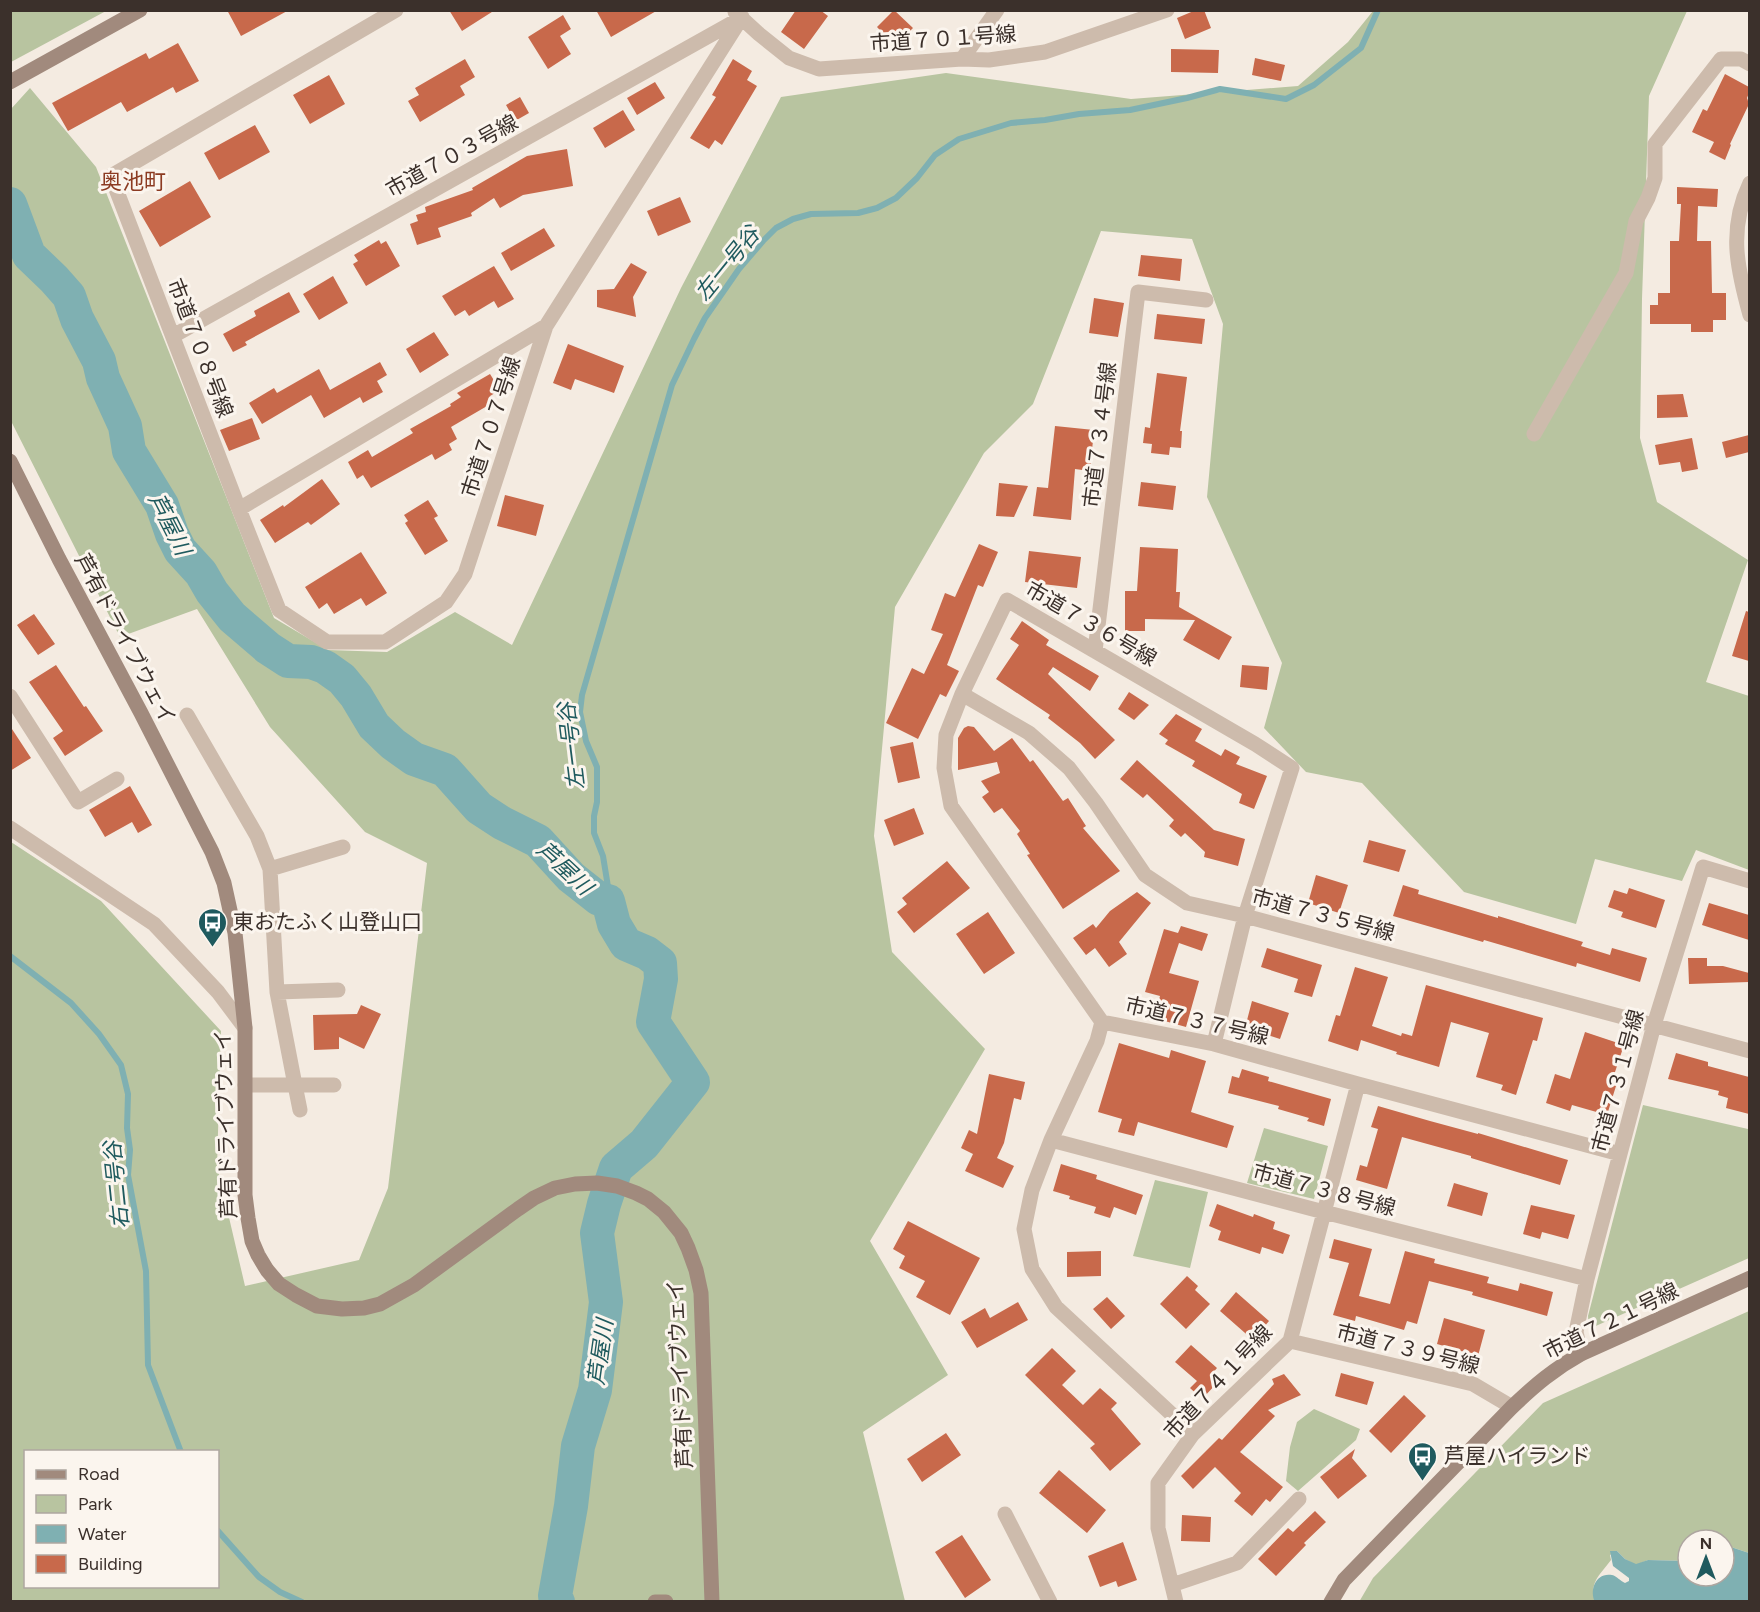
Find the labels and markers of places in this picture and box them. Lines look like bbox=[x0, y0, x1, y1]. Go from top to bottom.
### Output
bus stop icon: 東おたふく山登山口 bbox=[196, 906, 228, 948]
place label: 東おたふく山登山口 bbox=[233, 909, 422, 934]
bus stop icon: 芦屋ハイランド bbox=[1407, 1440, 1439, 1482]
place label: 芦屋ハイランド bbox=[1444, 1443, 1591, 1468]

